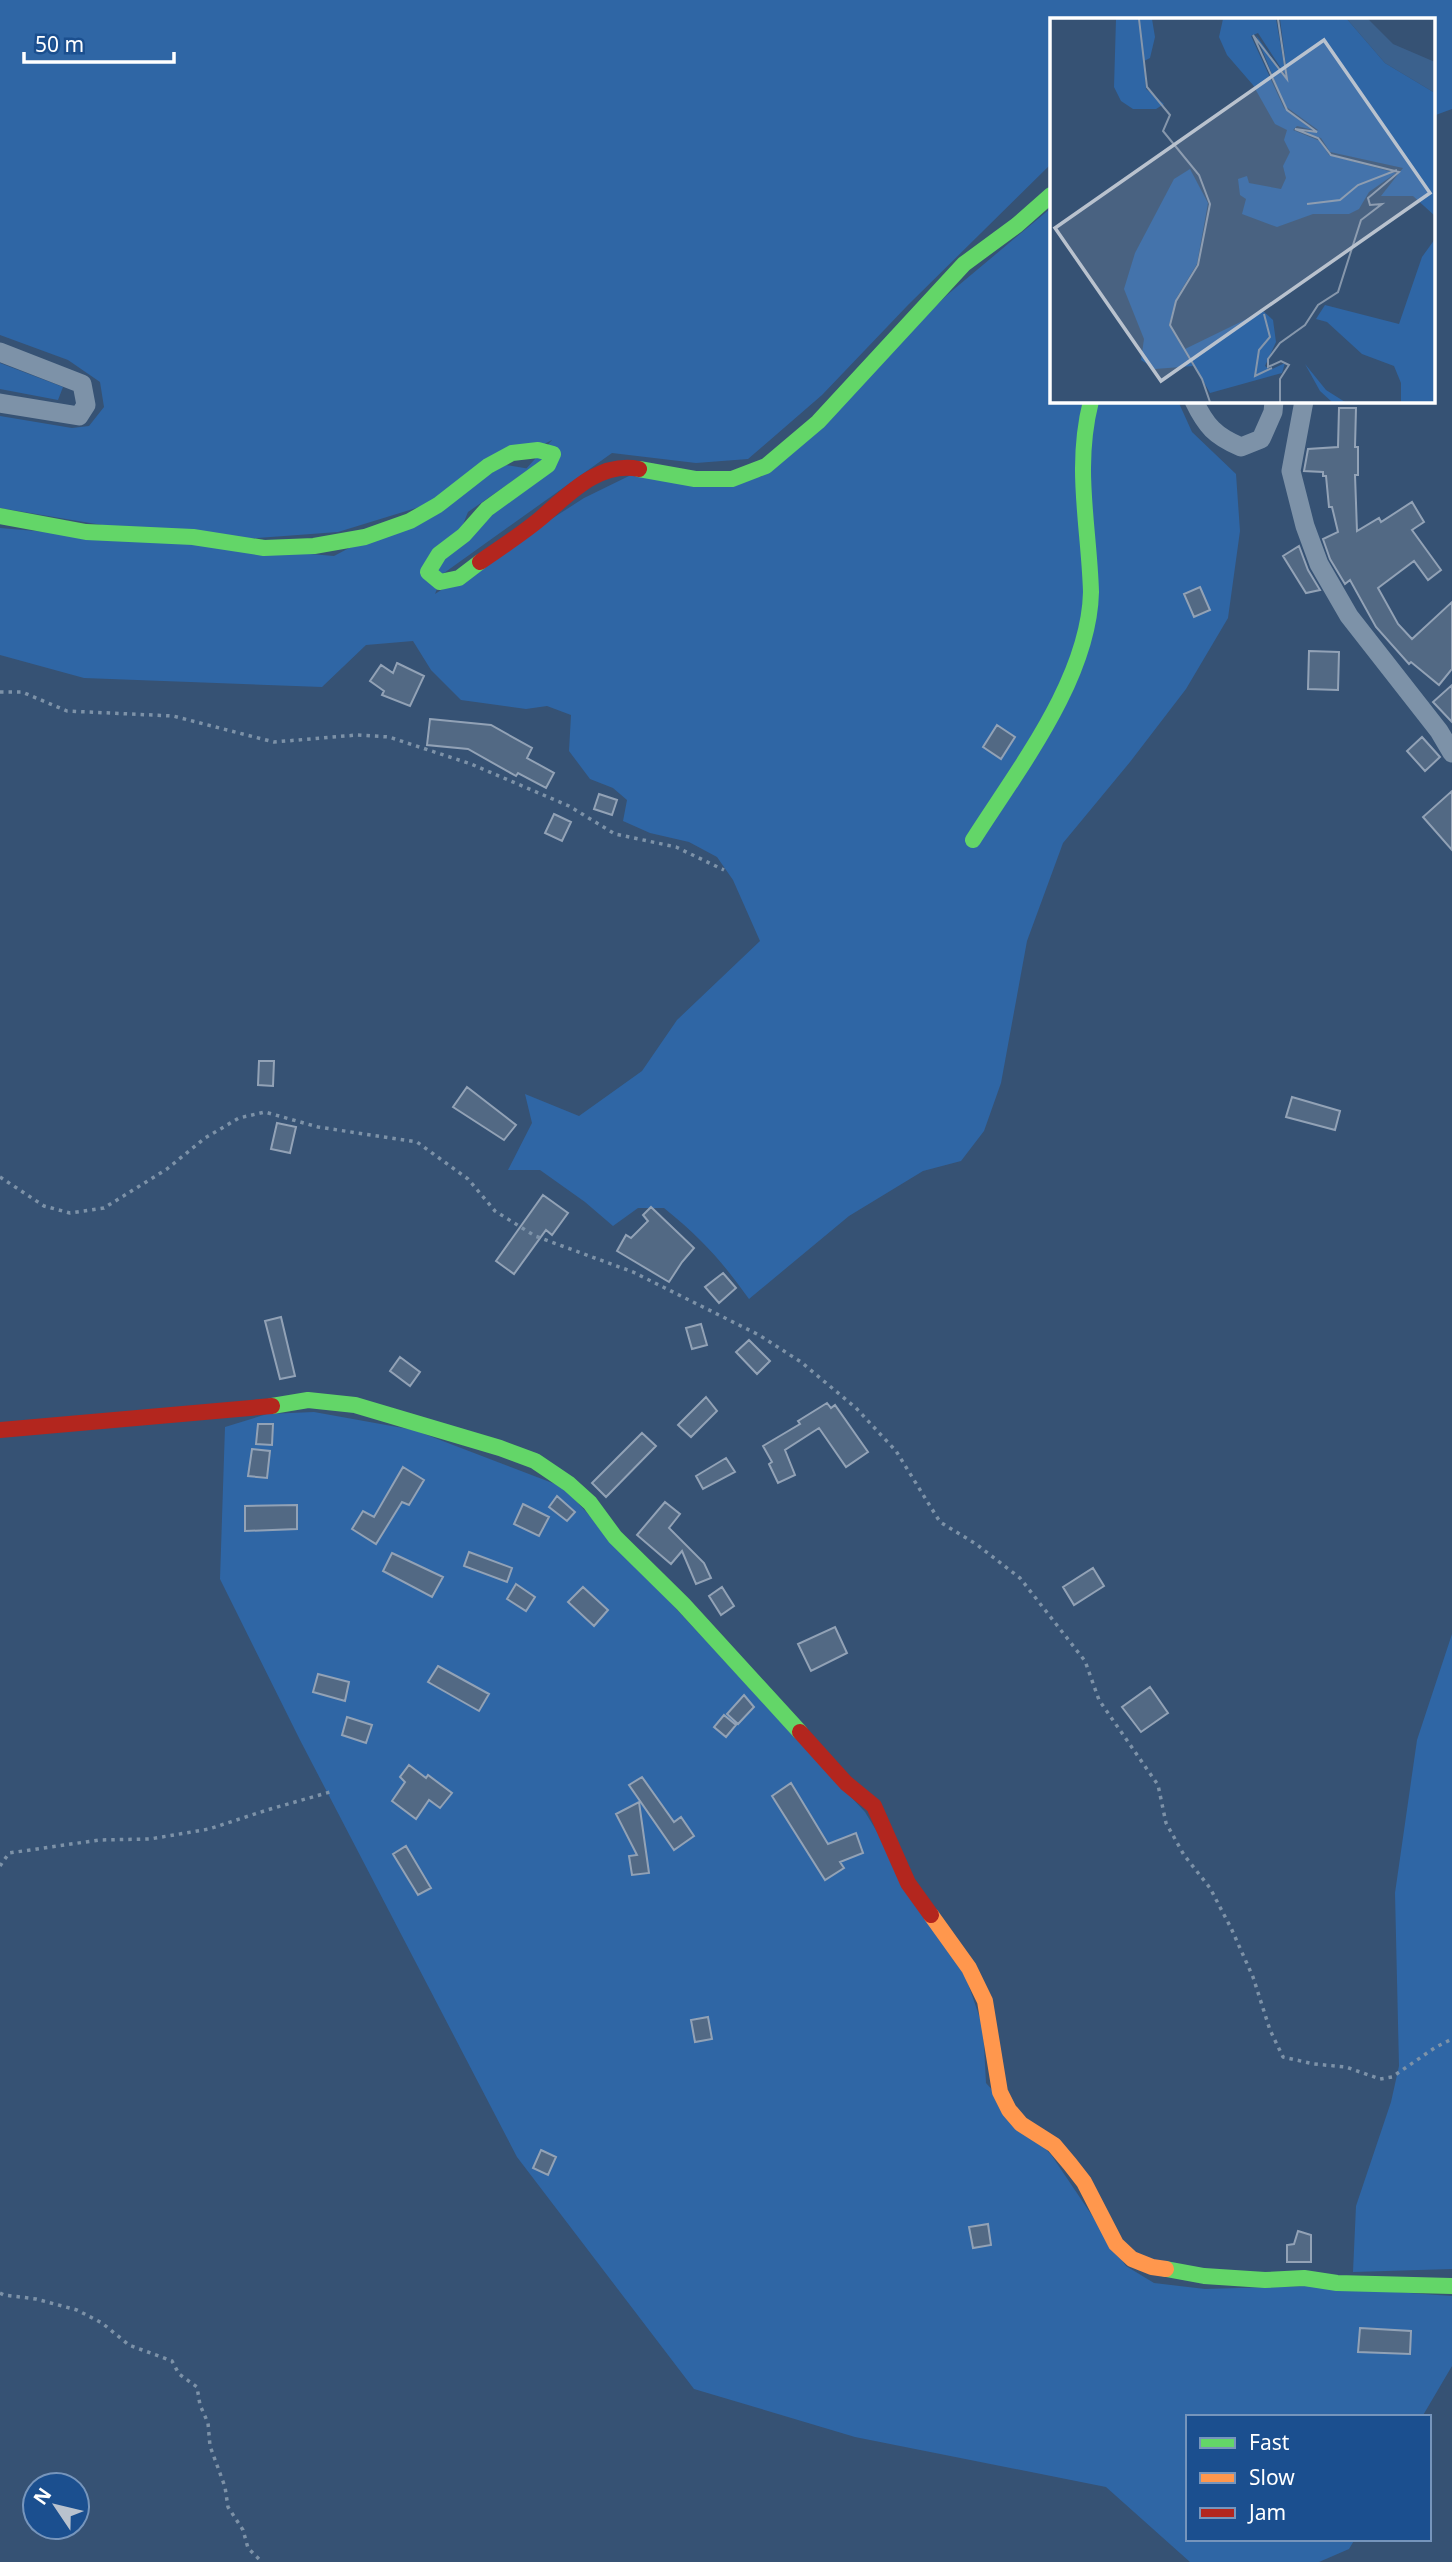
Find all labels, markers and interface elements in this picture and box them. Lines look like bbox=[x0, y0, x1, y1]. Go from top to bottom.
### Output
inset map bbox=[1050, 18, 1434, 402]
scale bar bbox=[24, 21, 175, 65]
text: 50 m bbox=[35, 30, 84, 58]
legend bbox=[1186, 2415, 1431, 2541]
text: Fast bbox=[1249, 2428, 1290, 2456]
text: Slow bbox=[1249, 2463, 1295, 2491]
north arrow bbox=[21, 2471, 91, 2541]
text: N bbox=[27, 2482, 57, 2510]
text: Jam bbox=[1247, 2498, 1286, 2526]

